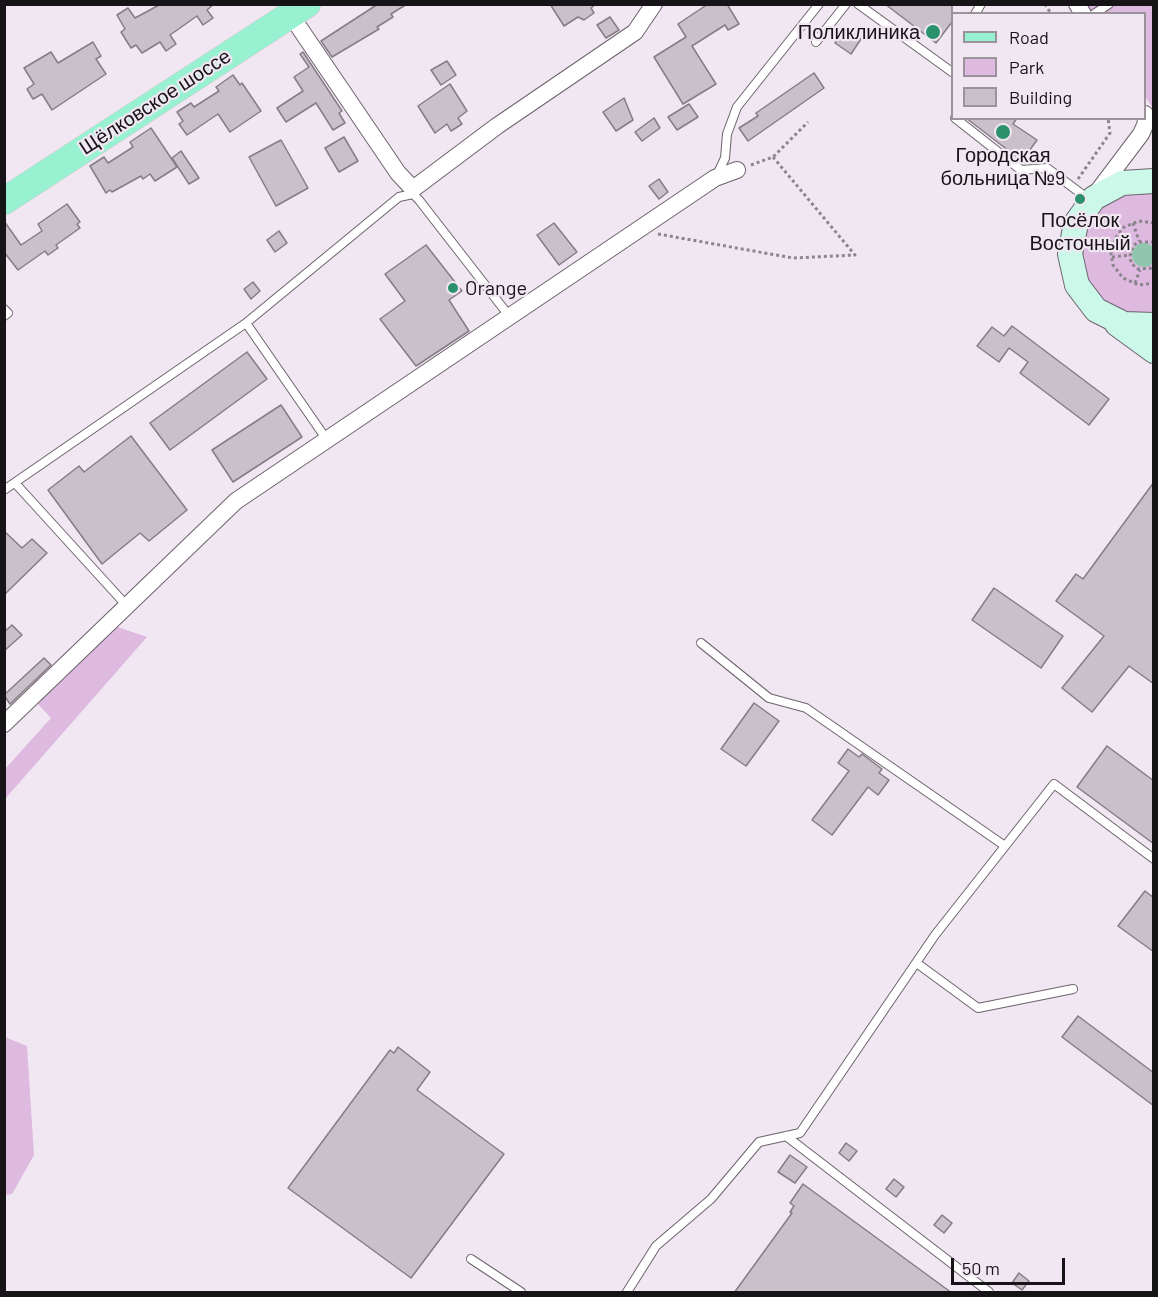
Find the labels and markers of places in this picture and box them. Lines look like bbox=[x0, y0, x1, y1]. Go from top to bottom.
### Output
place label: Поликлиника bbox=[798, 20, 920, 44]
marker: Поликлиника bbox=[924, 23, 942, 41]
marker: Городская больница №9 bbox=[994, 123, 1012, 141]
place label: Городская больница №9 bbox=[941, 143, 1065, 190]
marker: Посёлок Восточный bbox=[1073, 192, 1087, 206]
place label: Посёлок Восточный bbox=[1029, 208, 1131, 255]
place label: Orange bbox=[465, 276, 527, 300]
marker: Orange bbox=[446, 281, 460, 295]

